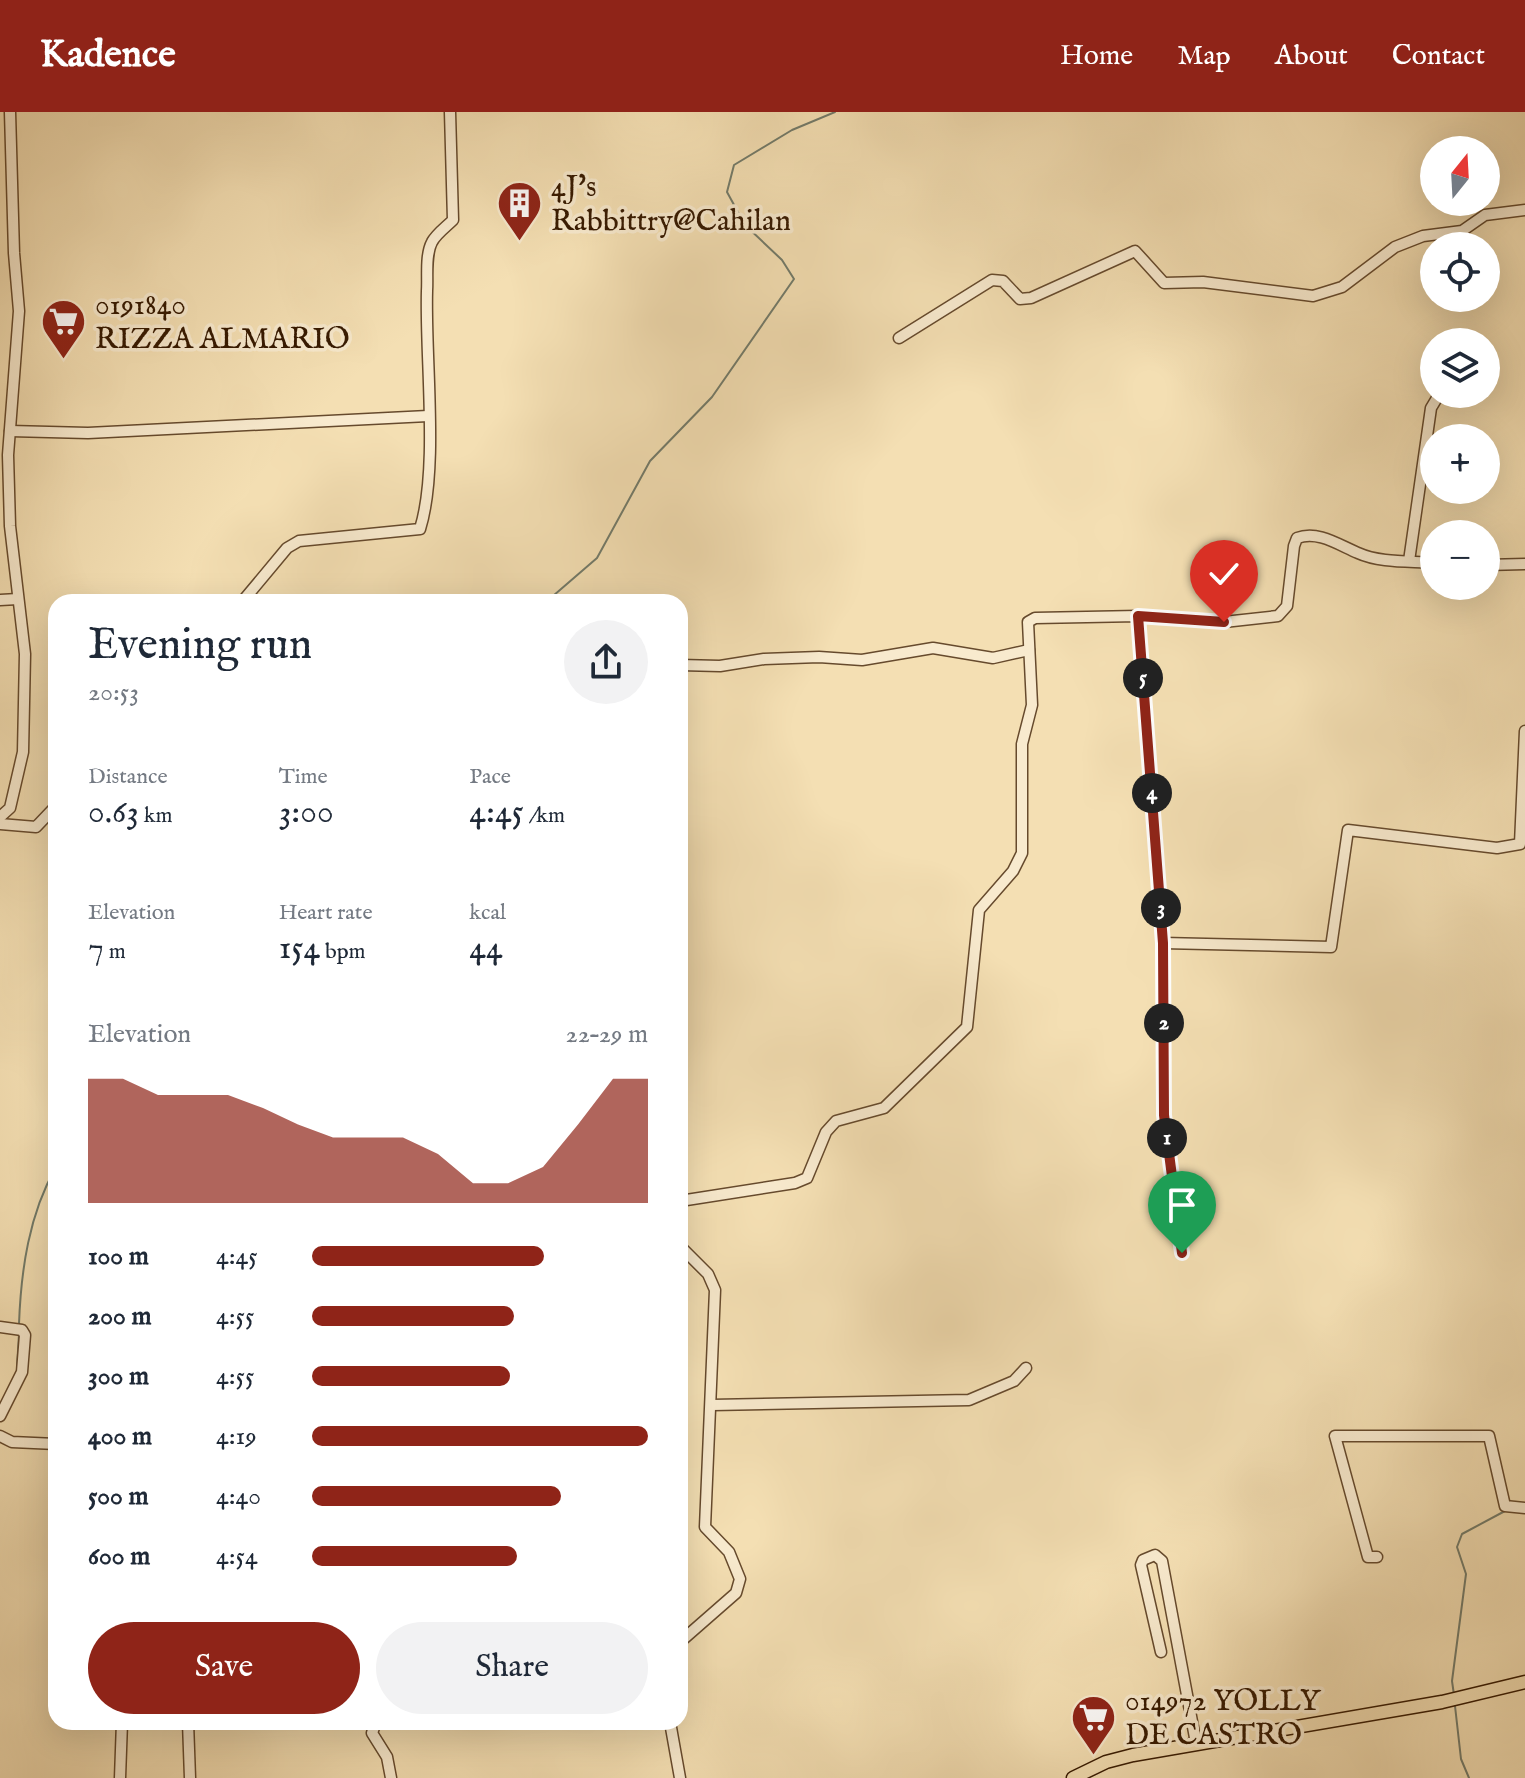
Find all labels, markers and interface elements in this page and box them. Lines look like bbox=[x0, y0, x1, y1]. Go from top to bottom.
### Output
text: Kadence bbox=[40, 32, 176, 80]
text: Home bbox=[1060, 39, 1133, 74]
text: Map bbox=[1177, 39, 1231, 74]
text: About bbox=[1275, 39, 1348, 74]
text: Contact bbox=[1392, 39, 1485, 74]
north arrow bbox=[1420, 136, 1500, 216]
map controls bbox=[1420, 136, 1500, 600]
place label: 4J's Rabbittry@Cahilan bbox=[551, 169, 791, 241]
building icon: 4J's Rabbittry@Cahilan bbox=[496, 179, 544, 242]
button: locate bbox=[1420, 232, 1500, 312]
place label: 0191840 RIZZA ALMARIO bbox=[95, 287, 350, 359]
supermarket icon: 0191840 RIZZA ALMARIO bbox=[40, 297, 88, 360]
button: layers bbox=[1420, 328, 1500, 408]
button: + bbox=[1420, 424, 1500, 504]
button: − bbox=[1420, 520, 1500, 600]
pin bbox=[1190, 540, 1258, 622]
icon: check bbox=[1202, 552, 1246, 596]
text: Evening run bbox=[88, 618, 312, 674]
button: share bbox=[564, 620, 648, 704]
pin: 5 bbox=[1123, 658, 1163, 698]
text: 5 bbox=[1139, 664, 1147, 692]
text: 20:53 bbox=[88, 676, 139, 709]
text: Distance bbox=[88, 763, 168, 791]
text: Time bbox=[279, 763, 328, 791]
text: Pace bbox=[469, 763, 511, 791]
pin: 4 bbox=[1132, 773, 1172, 813]
text: 4 bbox=[1147, 779, 1157, 807]
text: 0.63 bbox=[88, 791, 139, 834]
text: 3:00 bbox=[279, 791, 334, 834]
text: 4:45 bbox=[469, 791, 524, 834]
text: km bbox=[139, 802, 173, 830]
text: /km bbox=[524, 802, 565, 830]
pin: 3 bbox=[1141, 888, 1181, 928]
text: 3 bbox=[1157, 894, 1165, 922]
text: Elevation bbox=[88, 899, 175, 927]
text: Heart rate bbox=[279, 899, 373, 927]
text: kcal bbox=[469, 899, 506, 927]
text: 7 bbox=[88, 927, 104, 970]
text: 154 bbox=[279, 927, 320, 970]
text: 44 bbox=[469, 927, 503, 970]
text: m bbox=[104, 938, 126, 966]
text: bpm bbox=[320, 938, 366, 966]
pin: 2 bbox=[1144, 1003, 1184, 1043]
text: 2 bbox=[1159, 1009, 1169, 1037]
text: Elevation bbox=[88, 1018, 191, 1051]
text: 22–29 m bbox=[566, 1018, 648, 1051]
pin: 1 bbox=[1147, 1118, 1187, 1158]
text: 1 bbox=[1163, 1124, 1171, 1152]
pin bbox=[1148, 1171, 1216, 1253]
icon: arrive bbox=[1160, 1183, 1204, 1227]
text: 100 m bbox=[88, 1240, 149, 1273]
text: 4:45 bbox=[216, 1240, 258, 1273]
text: 200 m bbox=[88, 1300, 152, 1333]
text: 4:55 bbox=[216, 1300, 254, 1333]
text: 300 m bbox=[88, 1360, 149, 1393]
text: 4:55 bbox=[216, 1360, 254, 1393]
text: 400 m bbox=[88, 1420, 152, 1453]
text: 4:19 bbox=[216, 1420, 257, 1453]
text: 500 m bbox=[88, 1480, 149, 1513]
text: 4:40 bbox=[216, 1480, 261, 1513]
text: 600 m bbox=[88, 1540, 150, 1573]
text: 4:54 bbox=[216, 1540, 258, 1573]
button: Save bbox=[88, 1622, 360, 1714]
button: Share bbox=[376, 1622, 648, 1714]
place label: 014972 YOLLY DE CASTRO bbox=[1125, 1683, 1322, 1755]
supermarket icon: 014972 YOLLY DE CASTRO bbox=[1070, 1693, 1118, 1756]

